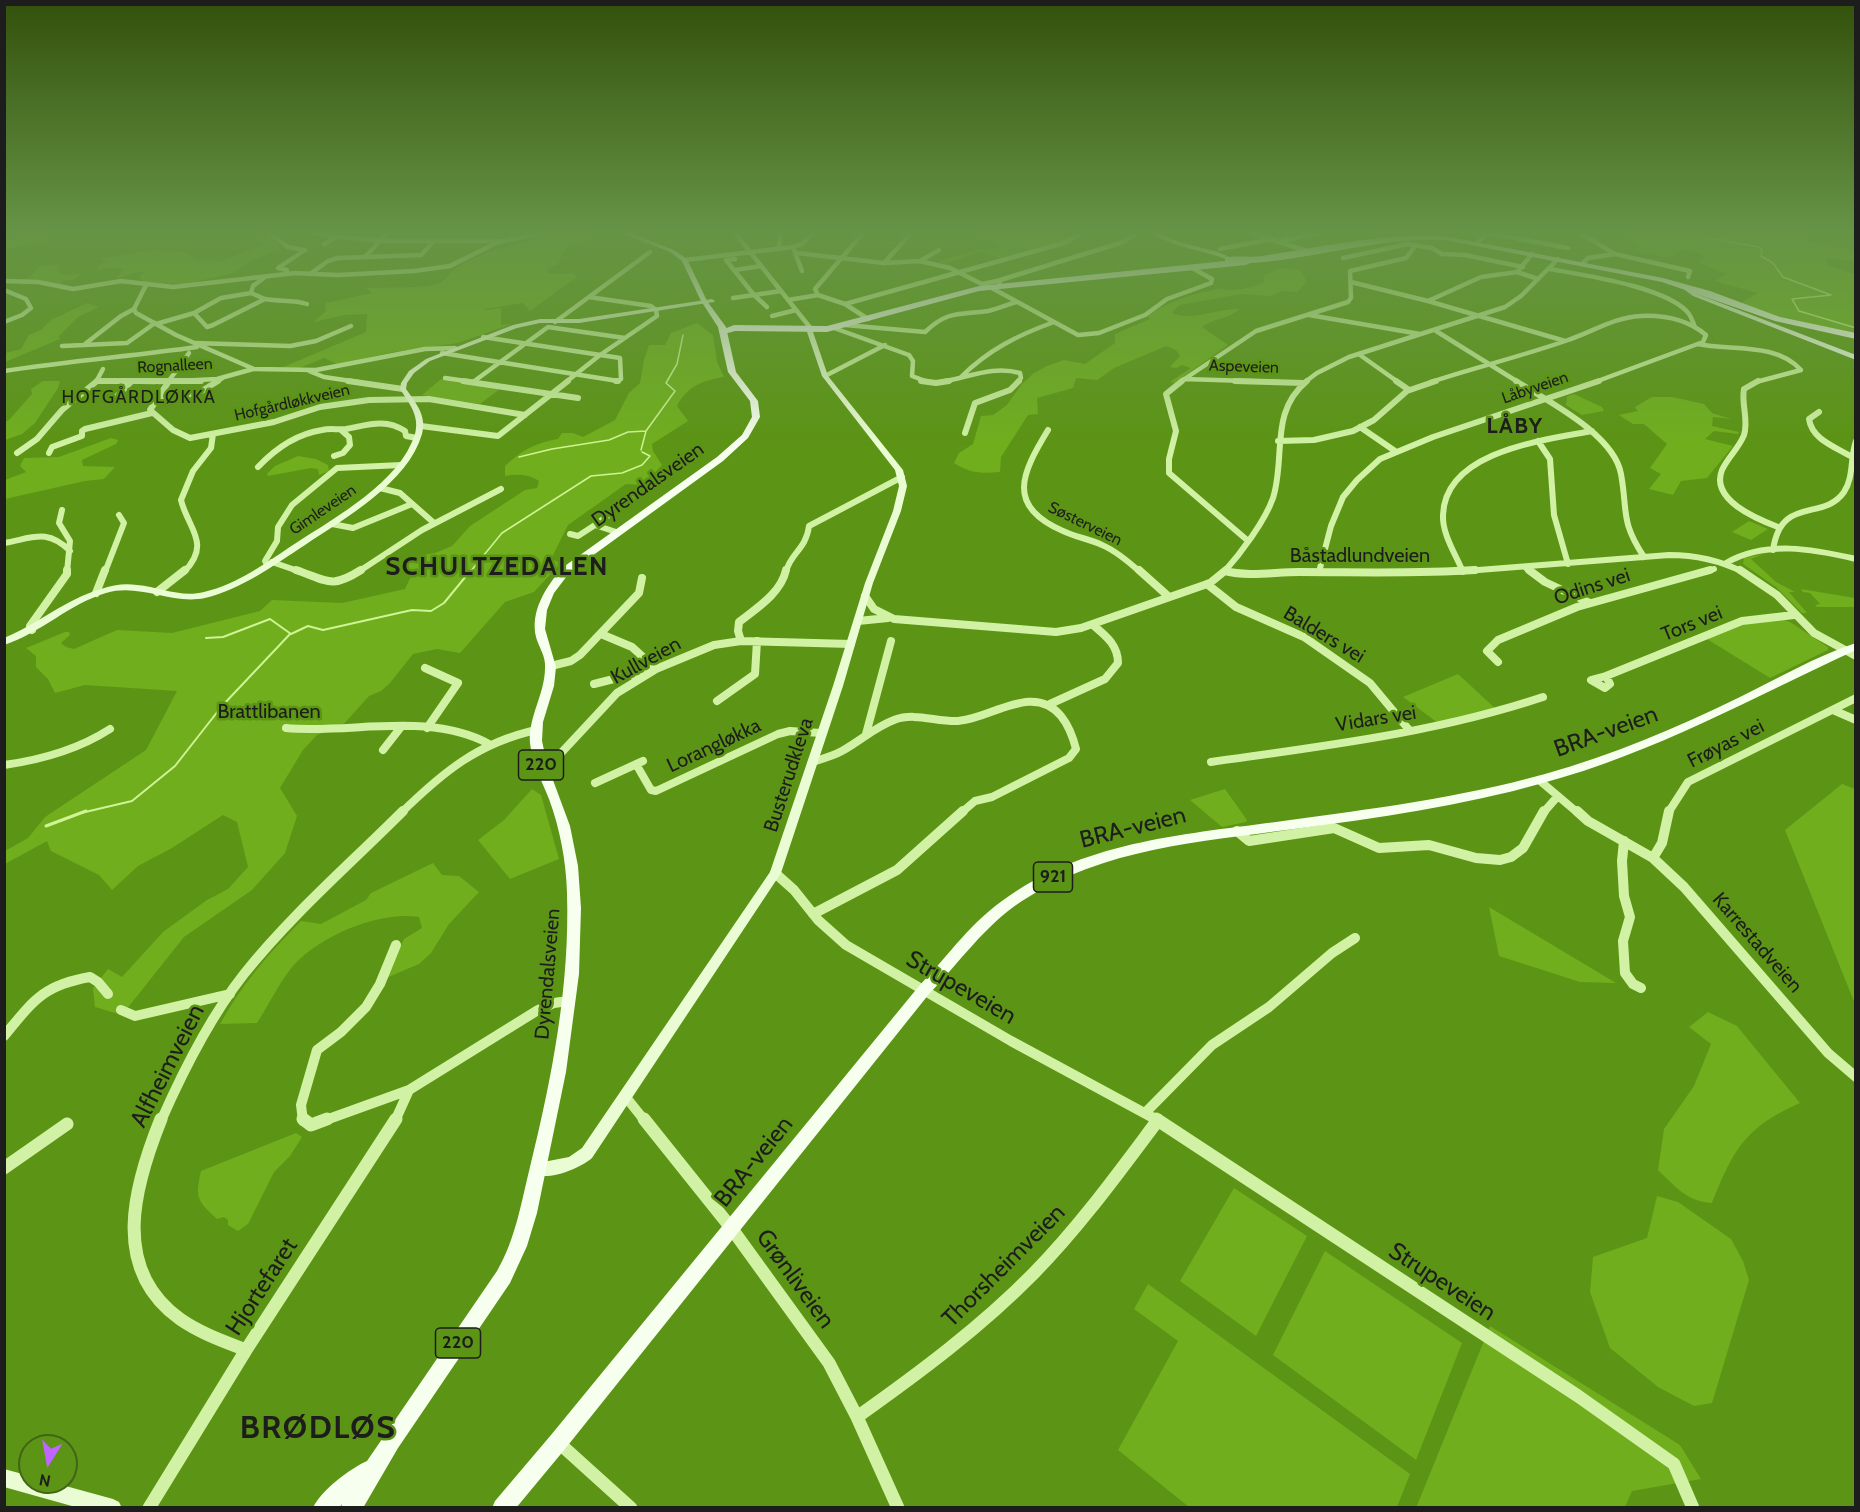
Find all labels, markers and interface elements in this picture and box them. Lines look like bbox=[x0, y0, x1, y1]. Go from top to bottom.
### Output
street label: Rognalleen bbox=[137, 354, 213, 378]
street label: Aspeveien bbox=[1209, 356, 1279, 378]
street label: Låbyveien bbox=[1499, 368, 1571, 408]
street label: Hofgårdløkkveien bbox=[233, 380, 351, 426]
district label: HOFGÅRDLØKKA bbox=[62, 387, 216, 409]
district label: LÅBY bbox=[1486, 414, 1544, 440]
street label: Dyrendalsveien bbox=[587, 437, 709, 533]
street label: Gimleveien bbox=[286, 481, 360, 539]
street label: Søsterveien bbox=[1045, 498, 1125, 550]
street label: Båstadlundveien bbox=[1290, 544, 1430, 568]
district label: SCHULTZEDALEN bbox=[385, 551, 609, 583]
street label: Odins vei bbox=[1551, 563, 1633, 611]
street label: Balders vei bbox=[1279, 601, 1369, 669]
street label: Tors vei bbox=[1658, 601, 1726, 647]
street label: Kullveien bbox=[607, 632, 685, 690]
park label: Brattlibanen bbox=[217, 700, 321, 724]
street label: BRA-veien bbox=[1550, 700, 1662, 764]
street label: Vidars vei bbox=[1334, 701, 1418, 737]
street label: Lorangløkka bbox=[663, 714, 765, 778]
street label: Frøyas vei bbox=[1684, 714, 1768, 774]
street label: Busterudkleva bbox=[759, 715, 819, 835]
road number: 220 bbox=[518, 750, 564, 780]
street label: BRA-veien bbox=[1077, 801, 1189, 855]
road number: 921 bbox=[1034, 862, 1072, 892]
street label: Karrestadveien bbox=[1707, 888, 1807, 998]
street label: Dyrendalsveien bbox=[530, 908, 566, 1040]
street label: Strupeveien bbox=[901, 945, 1021, 1031]
street label: Alfheimveien bbox=[125, 1000, 211, 1132]
street label: BRA-veien bbox=[709, 1111, 799, 1213]
street label: Thorsheimveien bbox=[936, 1198, 1072, 1334]
street label: Grønliveien bbox=[749, 1224, 841, 1334]
street label: Hjortefaret bbox=[220, 1233, 304, 1341]
street label: Strupeveien bbox=[1383, 1237, 1501, 1327]
road number: 220 bbox=[436, 1328, 480, 1358]
district label: BRØDLØS bbox=[240, 1410, 396, 1448]
north arrow bbox=[18, 1434, 78, 1494]
text: N bbox=[37, 1470, 52, 1491]

